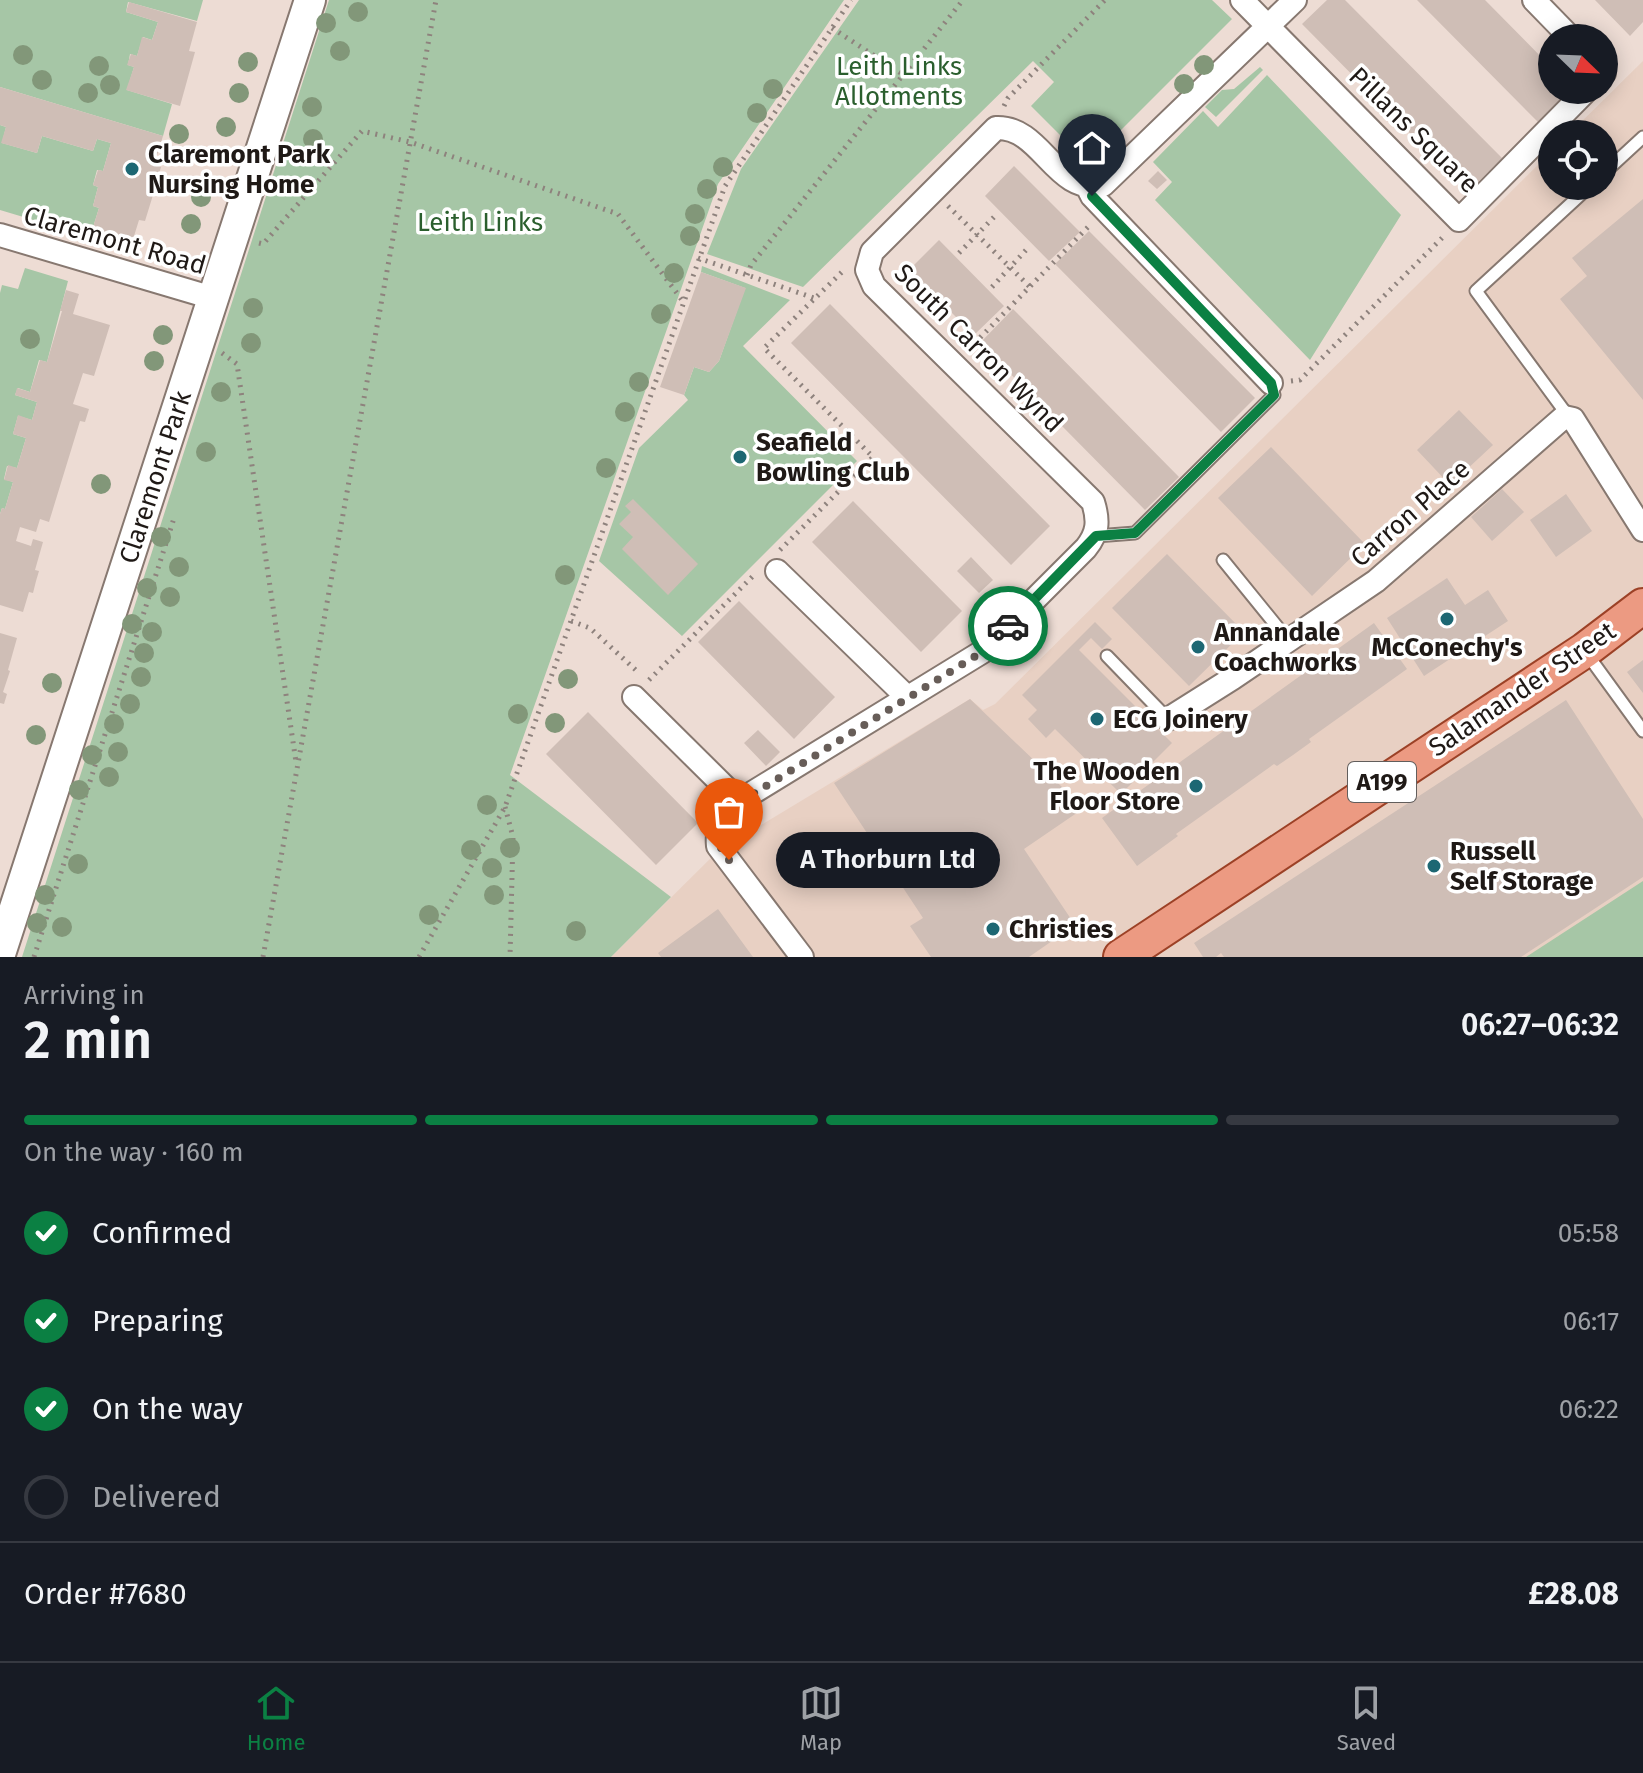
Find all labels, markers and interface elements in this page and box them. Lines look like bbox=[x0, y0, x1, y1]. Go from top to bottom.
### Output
north arrow bbox=[1538, 24, 1618, 104]
map controls bbox=[1538, 24, 1618, 200]
park label: Leith Links Allotments bbox=[835, 51, 963, 112]
street label: Pillans Square bbox=[1342, 61, 1485, 200]
pin bbox=[1058, 114, 1126, 196]
button: locate bbox=[1538, 120, 1618, 200]
icon: home bbox=[1070, 126, 1114, 170]
place label: Claremont Park Nursing Home bbox=[148, 139, 331, 200]
marker: Claremont Park Nursing Home bbox=[123, 160, 141, 178]
street label: Claremont Road bbox=[20, 200, 210, 281]
park label: Leith Links bbox=[417, 207, 543, 238]
street label: South Carron Wynd bbox=[888, 257, 1070, 439]
street label: Claremont Park bbox=[113, 386, 198, 567]
place label: Seafield Bowling Club bbox=[756, 427, 910, 488]
marker: Seafield Bowling Club bbox=[731, 448, 749, 466]
street label: Carron Place bbox=[1344, 453, 1476, 573]
courier bbox=[968, 586, 1048, 666]
icon: car bbox=[986, 604, 1030, 648]
marker: McConechy's bbox=[1438, 610, 1456, 628]
street label: Salamander Street bbox=[1423, 615, 1622, 763]
place label: Annandale Coachworks bbox=[1213, 617, 1357, 678]
place label: McConechy's bbox=[1371, 632, 1523, 663]
marker: Annandale Coachworks bbox=[1189, 638, 1207, 656]
place label: ECG Joinery bbox=[1113, 704, 1248, 735]
marker: ECG Joinery bbox=[1088, 710, 1106, 728]
place label: The Wooden Floor Store bbox=[1033, 756, 1180, 817]
road number: A199 bbox=[1348, 762, 1416, 802]
marker: The Wooden Floor Store bbox=[1187, 777, 1205, 795]
pin bbox=[695, 778, 763, 860]
icon: bag bbox=[707, 790, 751, 834]
callout: A Thorburn Ltd bbox=[777, 832, 1001, 888]
place label: Russell Self Storage bbox=[1450, 836, 1594, 897]
text: A Thorburn Ltd bbox=[800, 844, 976, 875]
marker: Russell Self Storage bbox=[1425, 857, 1443, 875]
place label: Christies bbox=[1009, 914, 1114, 945]
marker: Christies bbox=[984, 920, 1002, 938]
text: Arriving in bbox=[24, 980, 145, 1011]
text: 06:27–06:32 bbox=[1461, 1007, 1619, 1043]
text: 2 min bbox=[24, 1009, 152, 1072]
text: On the way · 160 m bbox=[24, 1137, 244, 1168]
icon: check bbox=[24, 1211, 68, 1255]
text: Confirmed bbox=[92, 1215, 232, 1251]
text: 05:58 bbox=[1558, 1218, 1619, 1249]
icon: check bbox=[24, 1299, 68, 1343]
text: Preparing bbox=[92, 1303, 223, 1339]
text: 06:17 bbox=[1563, 1306, 1619, 1337]
icon: check bbox=[24, 1387, 68, 1431]
text: On the way bbox=[92, 1391, 243, 1427]
text: 06:22 bbox=[1559, 1394, 1619, 1425]
text: Delivered bbox=[92, 1479, 221, 1515]
text: Order #7680 bbox=[24, 1576, 187, 1612]
text: £28.08 bbox=[1528, 1576, 1619, 1612]
tab: Home bbox=[247, 1681, 305, 1756]
tab: Map bbox=[799, 1681, 843, 1756]
tab: Saved bbox=[1337, 1681, 1396, 1756]

